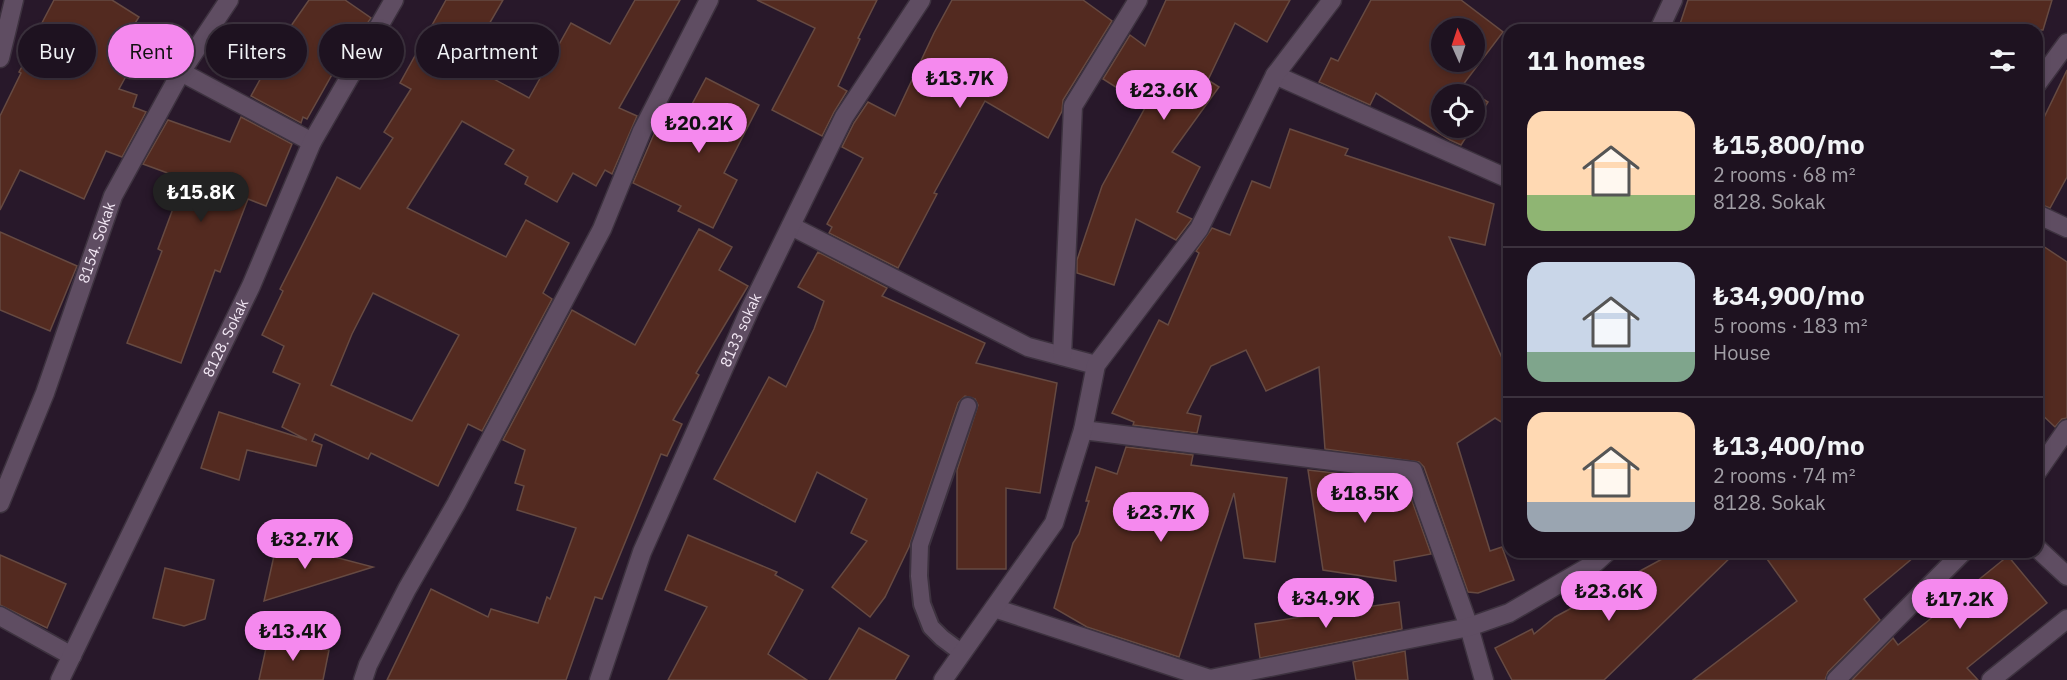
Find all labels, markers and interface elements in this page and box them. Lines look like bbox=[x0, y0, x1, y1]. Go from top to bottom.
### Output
north arrow bbox=[1431, 18, 1485, 72]
map controls bbox=[1431, 18, 1485, 138]
chip: Buy bbox=[18, 24, 96, 78]
chip: Rent bbox=[108, 24, 194, 78]
chip: Filters bbox=[206, 24, 307, 78]
chip: New bbox=[319, 24, 404, 78]
chip: Apartment bbox=[416, 24, 559, 78]
text: 11 homes bbox=[1527, 43, 1645, 77]
icon: filters bbox=[1986, 44, 2019, 77]
pin: ₺13.7K bbox=[911, 58, 1009, 109]
text: ₺13.7K bbox=[926, 64, 994, 91]
pin: ₺23.6K bbox=[1115, 70, 1213, 121]
text: ₺23.6K bbox=[1130, 76, 1198, 103]
button: locate bbox=[1431, 84, 1485, 138]
pin: ₺20.2K bbox=[650, 103, 748, 154]
text: ₺20.2K bbox=[665, 109, 733, 136]
text: ₺15,800/mo bbox=[1713, 127, 1865, 161]
icon: home bbox=[1575, 135, 1647, 207]
text: 2 rooms · 68 m² bbox=[1713, 161, 1856, 188]
pin: ₺15.8K bbox=[152, 172, 250, 223]
text: ₺15.8K bbox=[167, 178, 235, 205]
text: 8128. Sokak bbox=[1713, 188, 1826, 215]
street label: 8154. Sokak bbox=[74, 199, 119, 285]
text: ₺34,900/mo bbox=[1713, 278, 1865, 312]
icon: home bbox=[1575, 286, 1647, 358]
street label: 8133 sokak bbox=[715, 290, 765, 370]
street label: 8128. Sokak bbox=[198, 296, 252, 380]
text: 5 rooms · 183 m² bbox=[1713, 312, 1868, 339]
text: House bbox=[1713, 339, 1770, 366]
text: ₺13,400/mo bbox=[1713, 428, 1865, 462]
icon: home bbox=[1575, 436, 1647, 508]
text: 2 rooms · 74 m² bbox=[1713, 462, 1856, 489]
pin: ₺18.5K bbox=[1316, 473, 1414, 524]
text: ₺18.5K bbox=[1331, 479, 1399, 506]
text: 8128. Sokak bbox=[1713, 489, 1826, 516]
pin: ₺23.7K bbox=[1112, 492, 1210, 543]
text: ₺23.7K bbox=[1127, 498, 1195, 525]
pin: ₺32.7K bbox=[256, 519, 354, 570]
text: ₺32.7K bbox=[271, 525, 339, 552]
pin: ₺23.6K bbox=[1560, 571, 1658, 622]
text: ₺23.6K bbox=[1575, 577, 1643, 604]
pin: ₺34.9K bbox=[1277, 578, 1375, 629]
pin: ₺17.2K bbox=[1911, 579, 2009, 630]
text: ₺34.9K bbox=[1292, 584, 1360, 611]
text: ₺17.2K bbox=[1926, 585, 1994, 612]
pin: ₺13.4K bbox=[244, 611, 342, 662]
text: ₺13.4K bbox=[259, 617, 327, 644]

